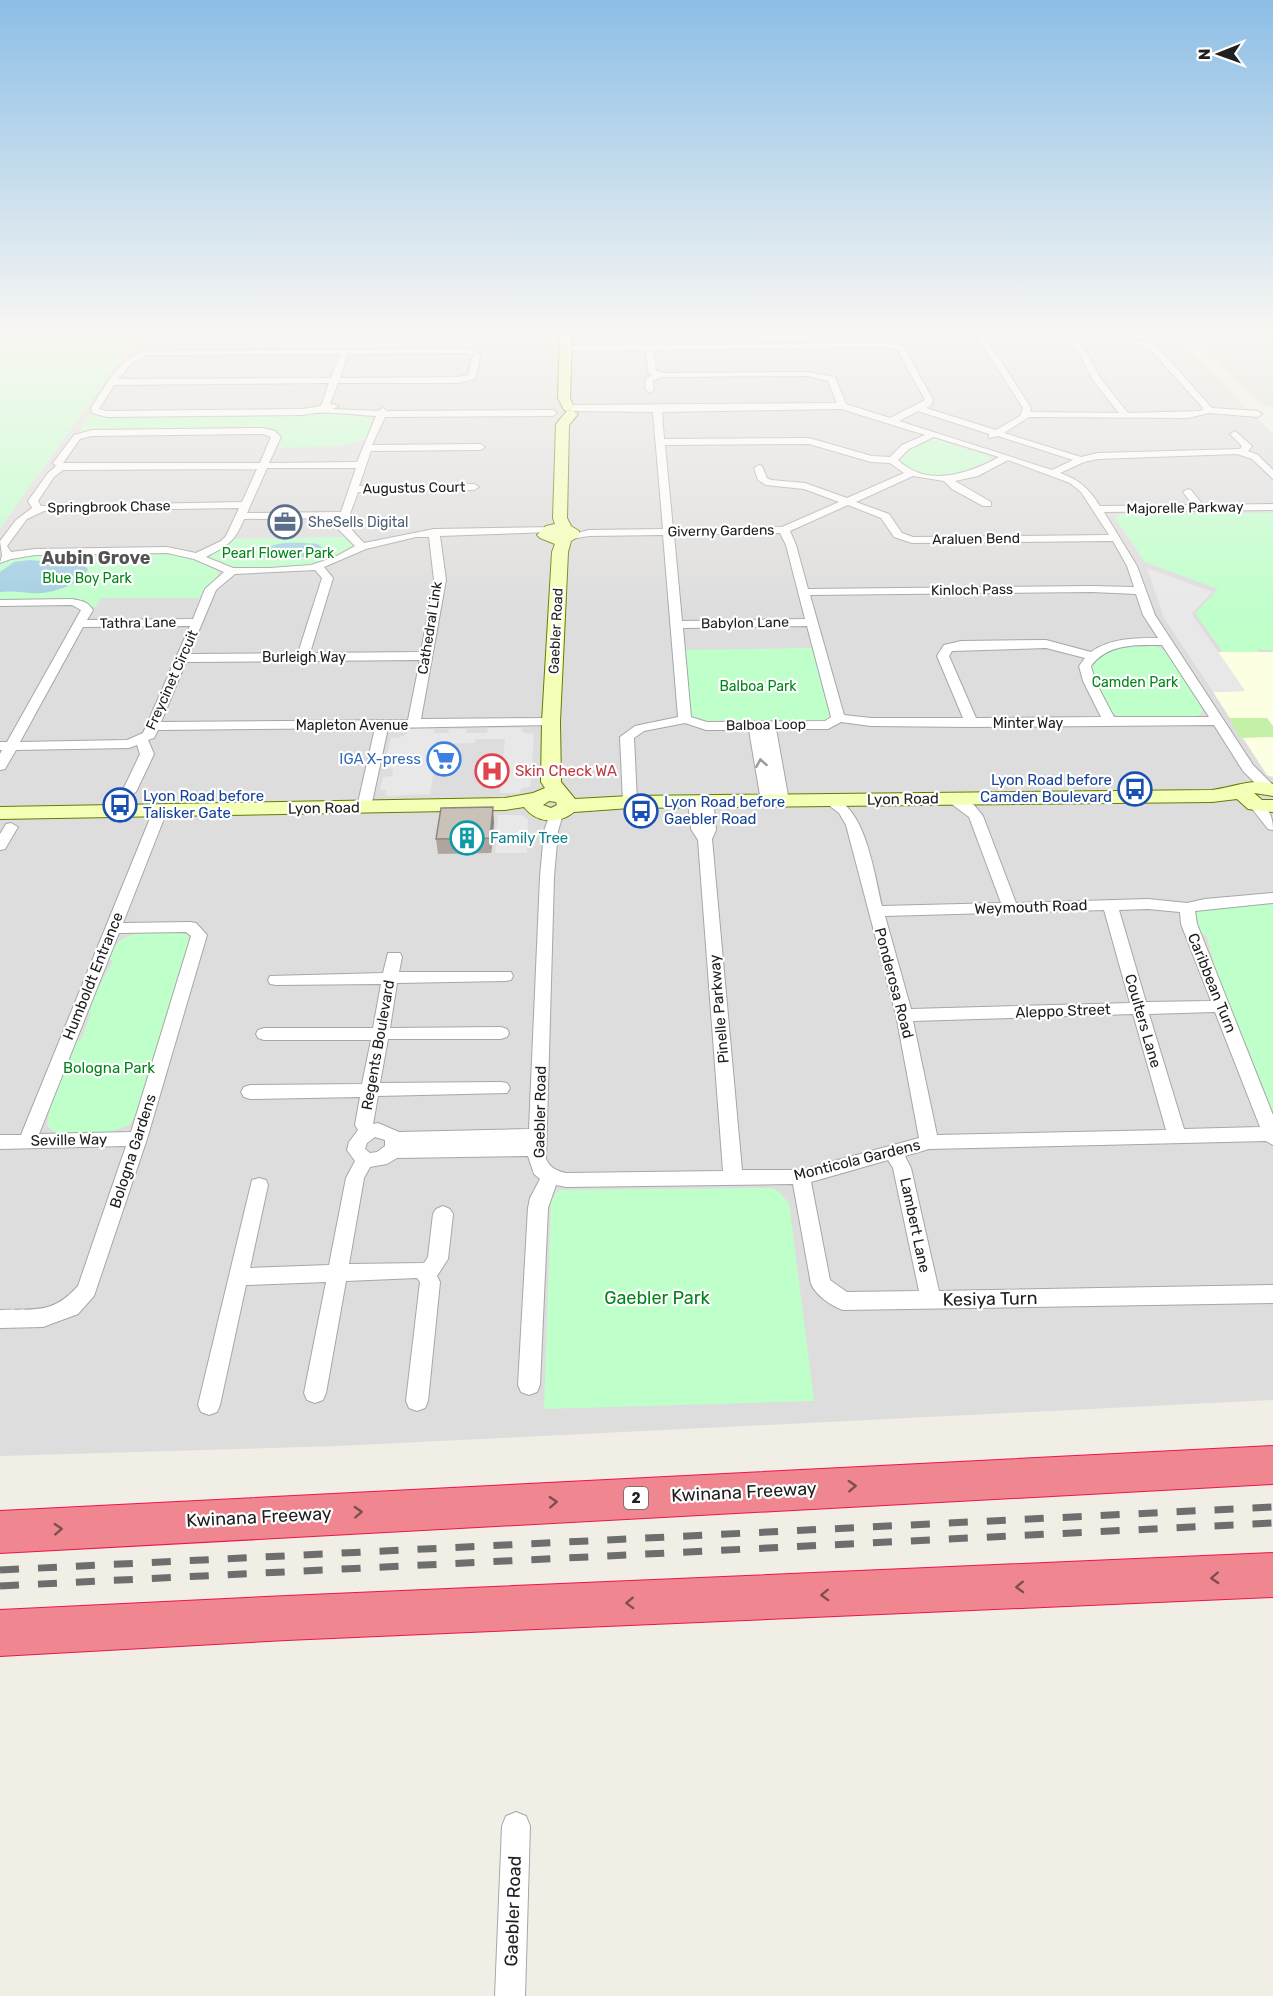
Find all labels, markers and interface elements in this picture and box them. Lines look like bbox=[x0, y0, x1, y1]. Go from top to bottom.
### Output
north arrow bbox=[1189, 24, 1249, 84]
text: N bbox=[1195, 48, 1214, 60]
street label: Augustus Court bbox=[363, 479, 466, 497]
street label: Springbrook Chase bbox=[47, 497, 171, 517]
street label: Majorelle Parkway bbox=[1126, 498, 1244, 518]
office icon: SheSells Digital bbox=[267, 504, 303, 540]
place label: SheSells Digital bbox=[308, 514, 408, 531]
street label: Giverny Gardens bbox=[667, 522, 775, 540]
street label: Araluen Bend bbox=[932, 530, 1020, 548]
park label: Pearl Flower Park bbox=[222, 545, 335, 562]
district label: Aubin Grove bbox=[42, 547, 151, 569]
park label: Blue Boy Park bbox=[42, 570, 133, 587]
street label: Cathedral Link bbox=[414, 580, 446, 676]
street label: Kinloch Pass bbox=[931, 581, 1013, 599]
street label: Gaebler Road bbox=[545, 587, 567, 675]
street label: Tathra Lane bbox=[99, 614, 177, 632]
street label: Babylon Lane bbox=[701, 614, 789, 632]
street label: Freycinet Circuit bbox=[142, 627, 202, 733]
street label: Burleigh Way bbox=[262, 649, 346, 666]
park label: Camden Park bbox=[1092, 674, 1179, 691]
park label: Balboa Park bbox=[719, 678, 797, 695]
street label: Minter Way bbox=[993, 715, 1064, 732]
street label: Balboa Loop bbox=[726, 716, 806, 734]
street label: Mapleton Avenue bbox=[296, 717, 408, 734]
supermarket icon: IGA X-press bbox=[426, 741, 462, 777]
place label: IGA X-press bbox=[339, 750, 421, 768]
hospital icon: Skin Check WA bbox=[474, 753, 510, 789]
one-way arrow bbox=[755, 759, 768, 769]
place label: Skin Check WA bbox=[515, 762, 617, 780]
place label: Lyon Road before Camden Boulevard bbox=[980, 771, 1112, 806]
bus stop icon: Lyon Road before Camden Boulevard bbox=[1117, 771, 1153, 807]
bus stop icon: Lyon Road before Talisker Gate bbox=[102, 787, 138, 823]
place label: Lyon Road before Talisker Gate bbox=[143, 787, 264, 822]
street label: Lyon Road bbox=[867, 789, 939, 809]
bus stop icon: Lyon Road before Gaebler Road bbox=[623, 793, 659, 829]
place label: Lyon Road before Gaebler Road bbox=[664, 793, 785, 828]
street label: Lyon Road bbox=[288, 798, 360, 818]
building icon: Family Tree bbox=[449, 820, 485, 856]
place label: Family Tree bbox=[490, 829, 568, 847]
street label: Weymouth Road bbox=[974, 896, 1088, 918]
street label: Humboldt Entrance bbox=[59, 909, 127, 1043]
street label: Ponderosa Road bbox=[871, 926, 917, 1040]
street label: Caribbean Turn bbox=[1184, 931, 1240, 1035]
street label: Pinelle Parkway bbox=[705, 954, 733, 1064]
street label: Coulters Lane bbox=[1121, 972, 1165, 1070]
street label: Regents Boulevard bbox=[358, 979, 398, 1111]
street label: Aleppo Street bbox=[1015, 1000, 1111, 1022]
park label: Bologna Park bbox=[63, 1059, 155, 1077]
street label: Gaebler Road bbox=[530, 1066, 550, 1158]
street label: Bologna Gardens bbox=[106, 1091, 160, 1210]
street label: Seville Way bbox=[31, 1130, 107, 1150]
street label: Monticola Gardens bbox=[792, 1136, 922, 1184]
street label: Lambert Lane bbox=[896, 1176, 934, 1274]
park label: Gaebler Park bbox=[604, 1287, 711, 1309]
street label: Kesiya Turn bbox=[942, 1287, 1038, 1311]
street label: Kwinana Freeway bbox=[671, 1477, 817, 1507]
one-way arrow bbox=[848, 1480, 857, 1493]
road number: 2 bbox=[624, 1487, 648, 1509]
one-way arrow bbox=[548, 1495, 557, 1508]
street label: Kwinana Freeway bbox=[186, 1502, 332, 1532]
one-way arrow bbox=[353, 1505, 362, 1518]
one-way arrow bbox=[54, 1522, 63, 1535]
one-way arrow bbox=[1210, 1572, 1219, 1585]
one-way arrow bbox=[1015, 1580, 1024, 1593]
one-way arrow bbox=[820, 1588, 829, 1601]
one-way arrow bbox=[626, 1597, 635, 1609]
street label: Gaebler Road bbox=[500, 1855, 526, 1967]

